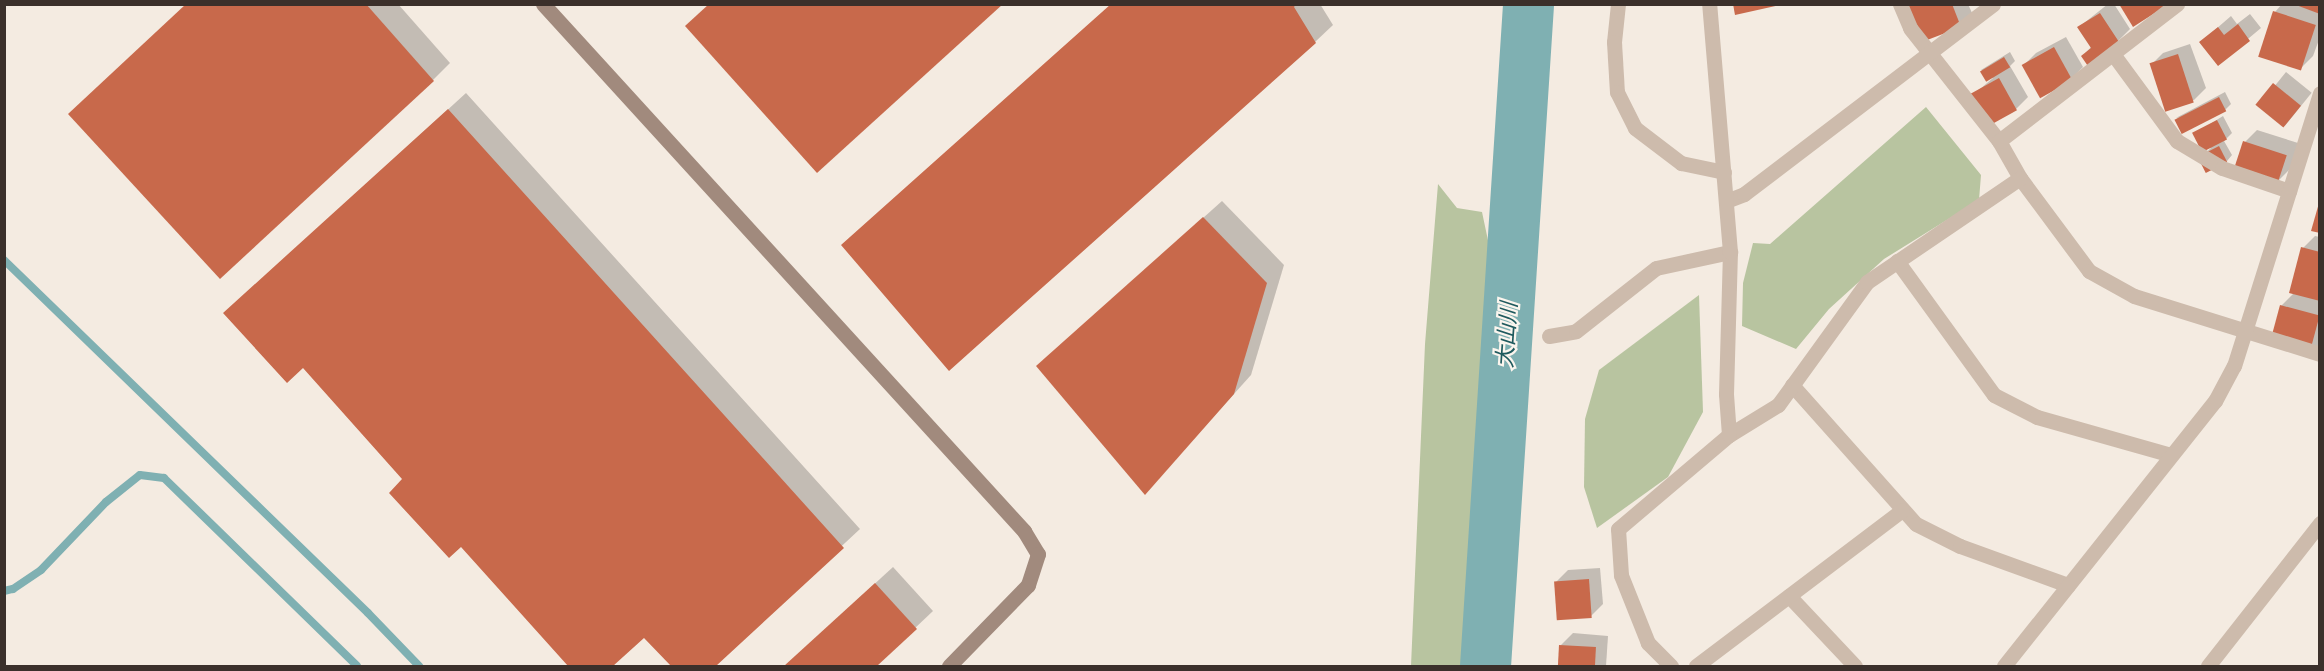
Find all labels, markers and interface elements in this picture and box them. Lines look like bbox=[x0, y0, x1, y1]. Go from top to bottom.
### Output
water label: 大山川 bbox=[1492, 301, 1522, 369]

